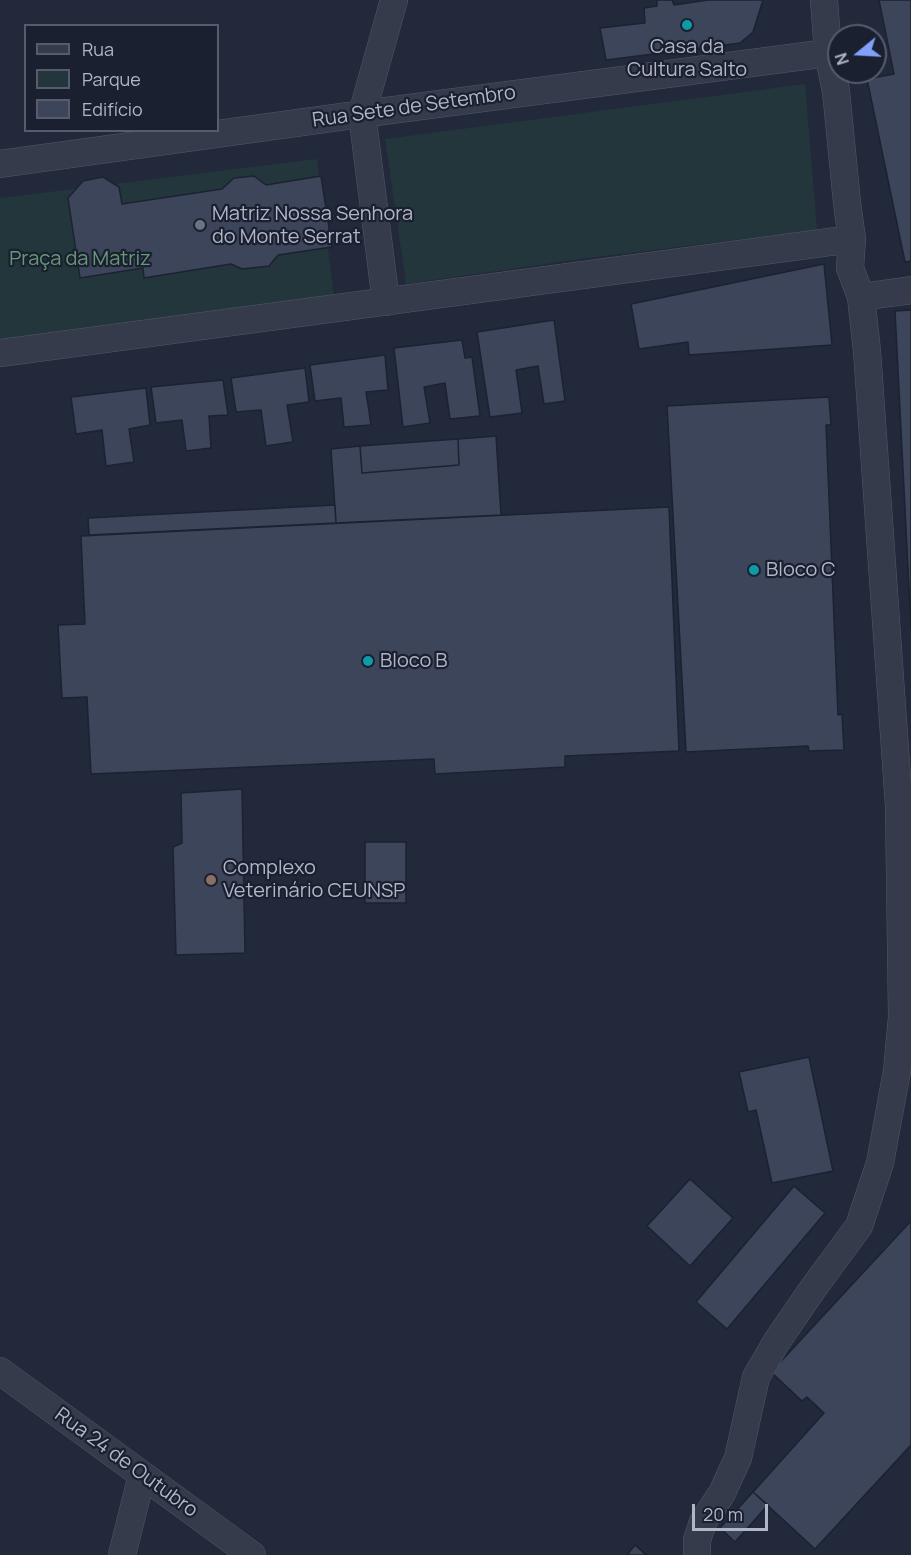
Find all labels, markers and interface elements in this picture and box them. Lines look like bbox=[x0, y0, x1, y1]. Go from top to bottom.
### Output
marker: Casa da Cultura Salto bbox=[680, 18, 694, 32]
legend bbox=[24, 24, 219, 132]
north arrow bbox=[827, 24, 887, 84]
place label: Casa da Cultura Salto bbox=[627, 35, 747, 82]
text: Rua bbox=[82, 37, 114, 61]
text: N bbox=[830, 50, 854, 68]
text: Parque bbox=[82, 67, 141, 91]
street label: Rua Sete de Setembro bbox=[311, 81, 517, 133]
text: Edifício bbox=[82, 97, 143, 121]
place label: Matriz Nossa Senhora do Monte Serrat bbox=[212, 202, 413, 249]
marker: Matriz Nossa Senhora do Monte Serrat bbox=[193, 218, 207, 232]
park label: Praça da Matriz bbox=[9, 247, 151, 271]
place label: Bloco C bbox=[766, 558, 836, 582]
marker: Bloco C bbox=[747, 563, 761, 577]
place label: Bloco B bbox=[380, 649, 448, 673]
marker: Bloco B bbox=[361, 654, 375, 668]
place label: Complexo Veterinário CEUNSP bbox=[223, 856, 405, 903]
marker: Complexo Veterinário CEUNSP bbox=[204, 873, 218, 887]
street label: Rua 24 de Outubro bbox=[50, 1403, 202, 1523]
scale bar bbox=[695, 1492, 772, 1530]
text: 20 m bbox=[703, 1502, 743, 1526]

